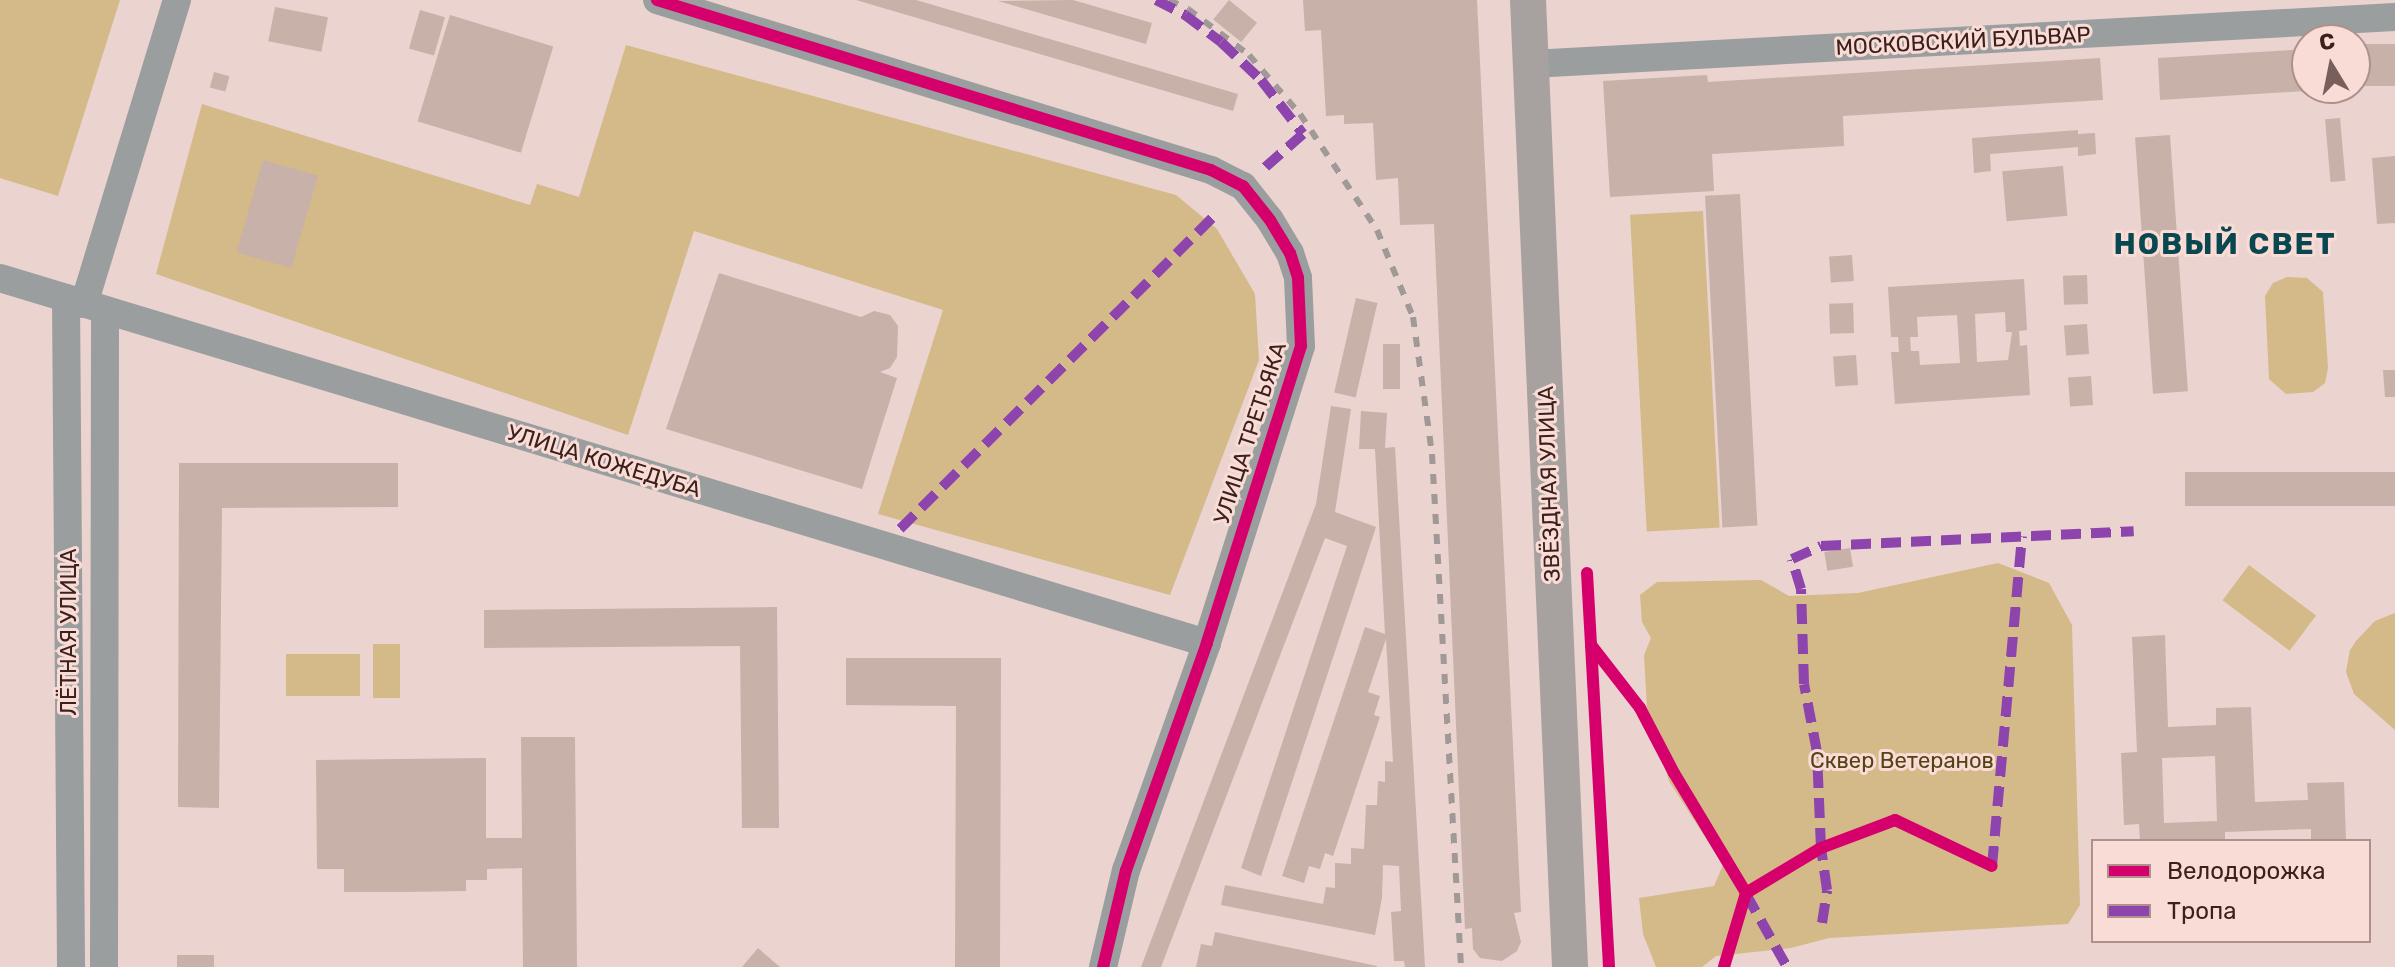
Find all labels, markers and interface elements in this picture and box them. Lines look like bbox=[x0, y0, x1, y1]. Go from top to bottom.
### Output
street label: МОСКОВСКИЙ БУЛЬВАР bbox=[1835, 21, 2091, 61]
north arrow bbox=[2291, 24, 2371, 104]
text: С bbox=[2317, 27, 2337, 56]
district label: НОВЫЙ СВЕТ bbox=[2113, 226, 2337, 262]
street label: УЛИЦА ТРЕТЬЯКА bbox=[1208, 339, 1292, 527]
street label: ЗВЁЗДНАЯ УЛИЦА bbox=[1532, 385, 1566, 583]
street label: УЛИЦА КОЖЕДУБА bbox=[504, 419, 704, 503]
street label: ЛЁТНАЯ УЛИЦА bbox=[56, 549, 82, 715]
park label: Сквер Ветеранов bbox=[1810, 748, 1994, 774]
legend bbox=[2091, 839, 2371, 943]
text: Велодорожка bbox=[2167, 857, 2326, 885]
text: Тропа bbox=[2167, 897, 2236, 925]

